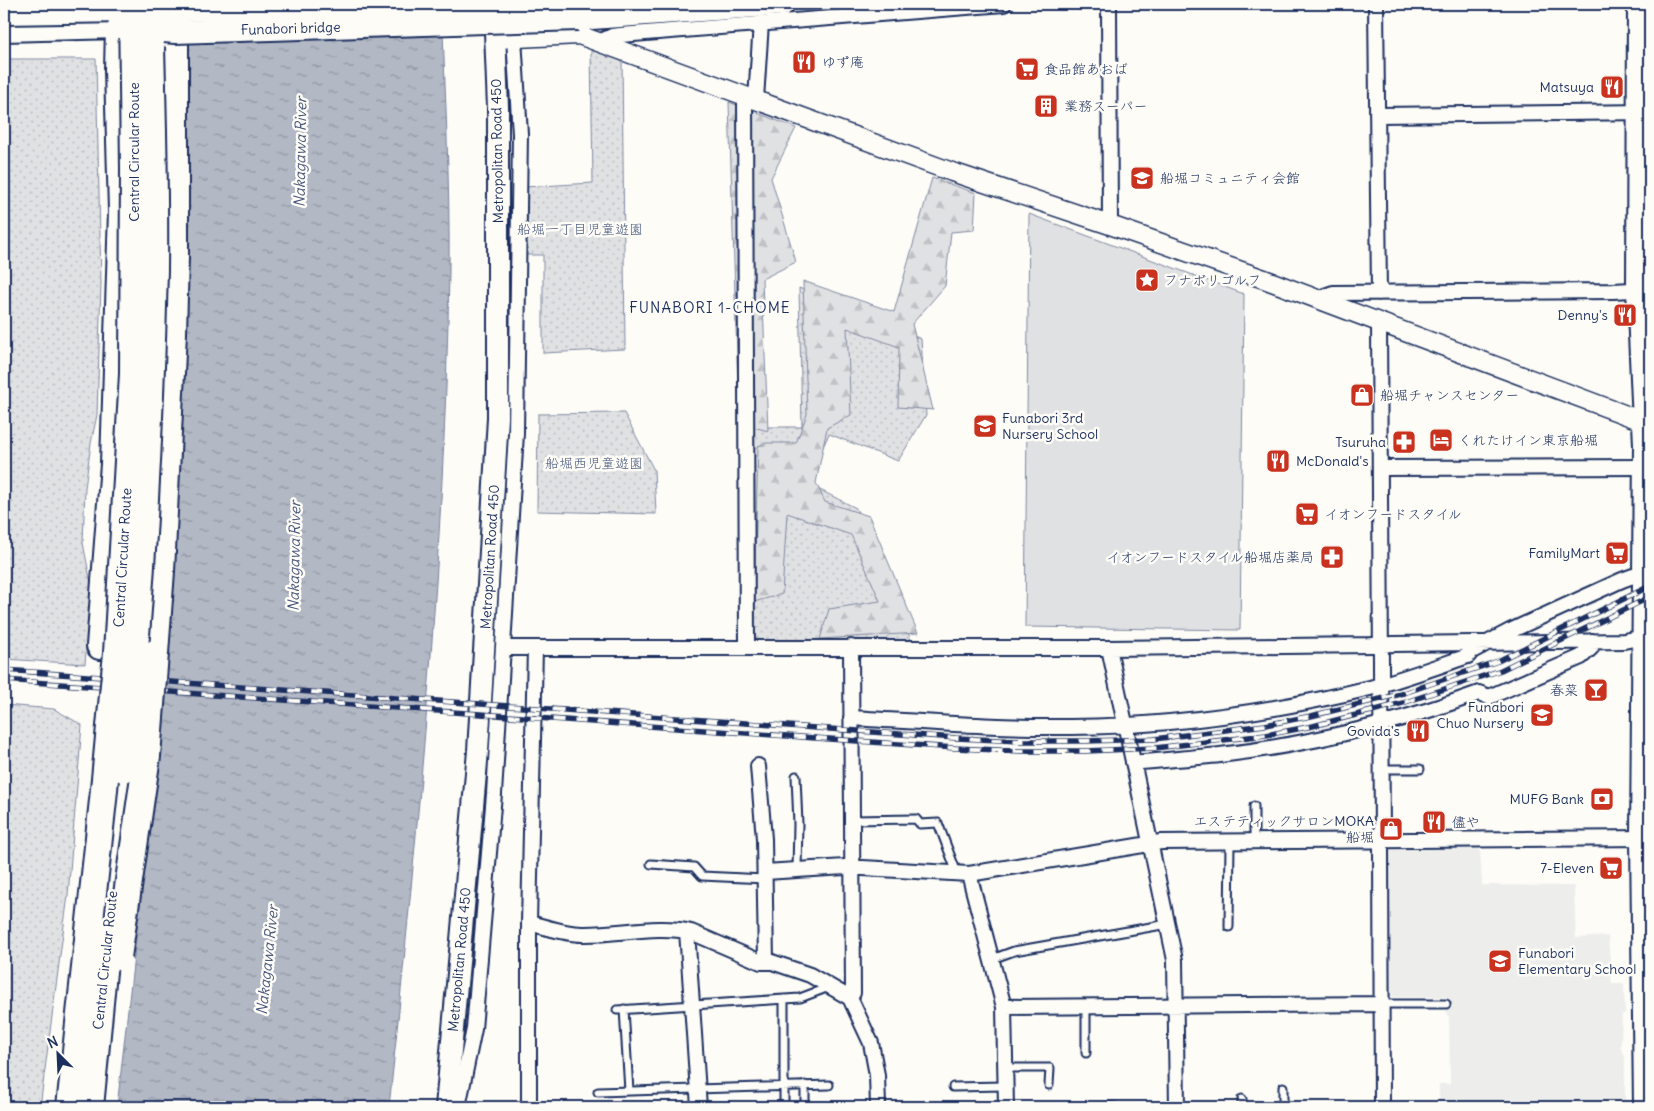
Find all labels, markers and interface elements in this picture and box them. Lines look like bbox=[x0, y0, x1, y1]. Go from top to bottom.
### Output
street label: Funabori bridge bbox=[241, 18, 341, 39]
restaurant icon: ゆず庵 bbox=[791, 49, 817, 75]
place label: ゆず庵 bbox=[822, 53, 864, 71]
supermarket icon: 食品館あおば bbox=[1014, 56, 1040, 82]
place label: 食品館あおば bbox=[1044, 60, 1128, 78]
restaurant icon: Matsuya bbox=[1599, 74, 1625, 100]
street label: Metropolitan Road 450 bbox=[487, 78, 507, 224]
place label: Matsuya bbox=[1540, 78, 1594, 96]
street label: Central Circular Route bbox=[125, 82, 143, 222]
building icon: 業務スーパー bbox=[1033, 93, 1059, 119]
water label: Nakagawa River bbox=[290, 95, 310, 207]
place label: 業務スーパー bbox=[1064, 97, 1147, 115]
school or university icon: 船堀コミュニティ会館 bbox=[1129, 165, 1155, 191]
place label: 船堀コミュニティ会館 bbox=[1160, 169, 1300, 187]
park label: 船堀一丁目児童遊園 bbox=[517, 220, 643, 238]
place icon: フナボリゴルフ bbox=[1134, 267, 1160, 293]
place label: フナボリゴルフ bbox=[1164, 271, 1261, 289]
district label: FUNABORI 1-CHOME bbox=[629, 298, 791, 317]
restaurant icon: Denny's bbox=[1612, 302, 1638, 328]
place label: Denny's bbox=[1557, 306, 1608, 324]
shop icon: 船堀チャンスセンター bbox=[1349, 382, 1375, 408]
place label: 船堀チャンスセンター bbox=[1380, 386, 1519, 404]
place label: Funabori 3rd Nursery School bbox=[1002, 409, 1098, 443]
school or university icon: Funabori 3rd Nursery School bbox=[972, 413, 998, 439]
hotel icon: くれたけイン東京船堀 bbox=[1428, 427, 1454, 453]
pharmacy icon: Tsuruha bbox=[1391, 429, 1417, 455]
place label: くれたけイン東京船堀 bbox=[1458, 431, 1598, 449]
place label: Tsuruha bbox=[1335, 433, 1386, 451]
restaurant icon: McDonald's bbox=[1265, 448, 1291, 474]
place label: McDonald's bbox=[1296, 452, 1369, 470]
park label: 船堀西児童遊園 bbox=[545, 454, 643, 472]
street label: Metropolitan Road 450 bbox=[476, 484, 503, 630]
street label: Central Circular Route bbox=[109, 487, 135, 628]
water label: Nakagawa River bbox=[284, 499, 304, 611]
supermarket icon: イオンフードスタイル bbox=[1294, 501, 1320, 527]
place label: イオンフードスタイル bbox=[1324, 505, 1462, 523]
supermarket icon: FamilyMart bbox=[1604, 540, 1630, 566]
pharmacy icon: イオンフードスタイル船堀店薬局 bbox=[1319, 544, 1345, 570]
place label: FamilyMart bbox=[1529, 544, 1600, 562]
place label: イオンフードスタイル船堀店薬局 bbox=[1106, 548, 1314, 566]
bar icon: 春菜 bbox=[1583, 677, 1609, 703]
place label: 春菜 bbox=[1550, 681, 1578, 699]
place label: Funabori Chuo Nursery bbox=[1436, 698, 1524, 732]
school or university icon: Funabori Chuo Nursery bbox=[1529, 702, 1555, 728]
restaurant icon: Govida's bbox=[1405, 718, 1431, 744]
place label: Govida's bbox=[1347, 722, 1400, 740]
bank icon: MUFG Bank bbox=[1589, 786, 1615, 812]
place label: MUFG Bank bbox=[1509, 790, 1584, 808]
restaurant icon: 儘や bbox=[1421, 809, 1447, 835]
place label: エステティックサロンMOKA 船堀 bbox=[1193, 812, 1374, 846]
place label: 儘や bbox=[1452, 813, 1480, 831]
shop icon: エステティックサロンMOKA 船堀 bbox=[1378, 816, 1404, 842]
supermarket icon: 7-Eleven bbox=[1598, 855, 1624, 881]
place label: 7-Eleven bbox=[1540, 859, 1594, 877]
street label: Metropolitan Road 450 bbox=[444, 887, 475, 1033]
street label: Central Circular Route bbox=[89, 890, 121, 1030]
water label: Nakagawa River bbox=[252, 902, 282, 1016]
place label: Funabori Elementary School bbox=[1518, 944, 1636, 978]
school or university icon: Funabori Elementary School bbox=[1487, 948, 1513, 974]
north arrow bbox=[32, 1028, 82, 1078]
text: N bbox=[45, 1032, 61, 1052]

